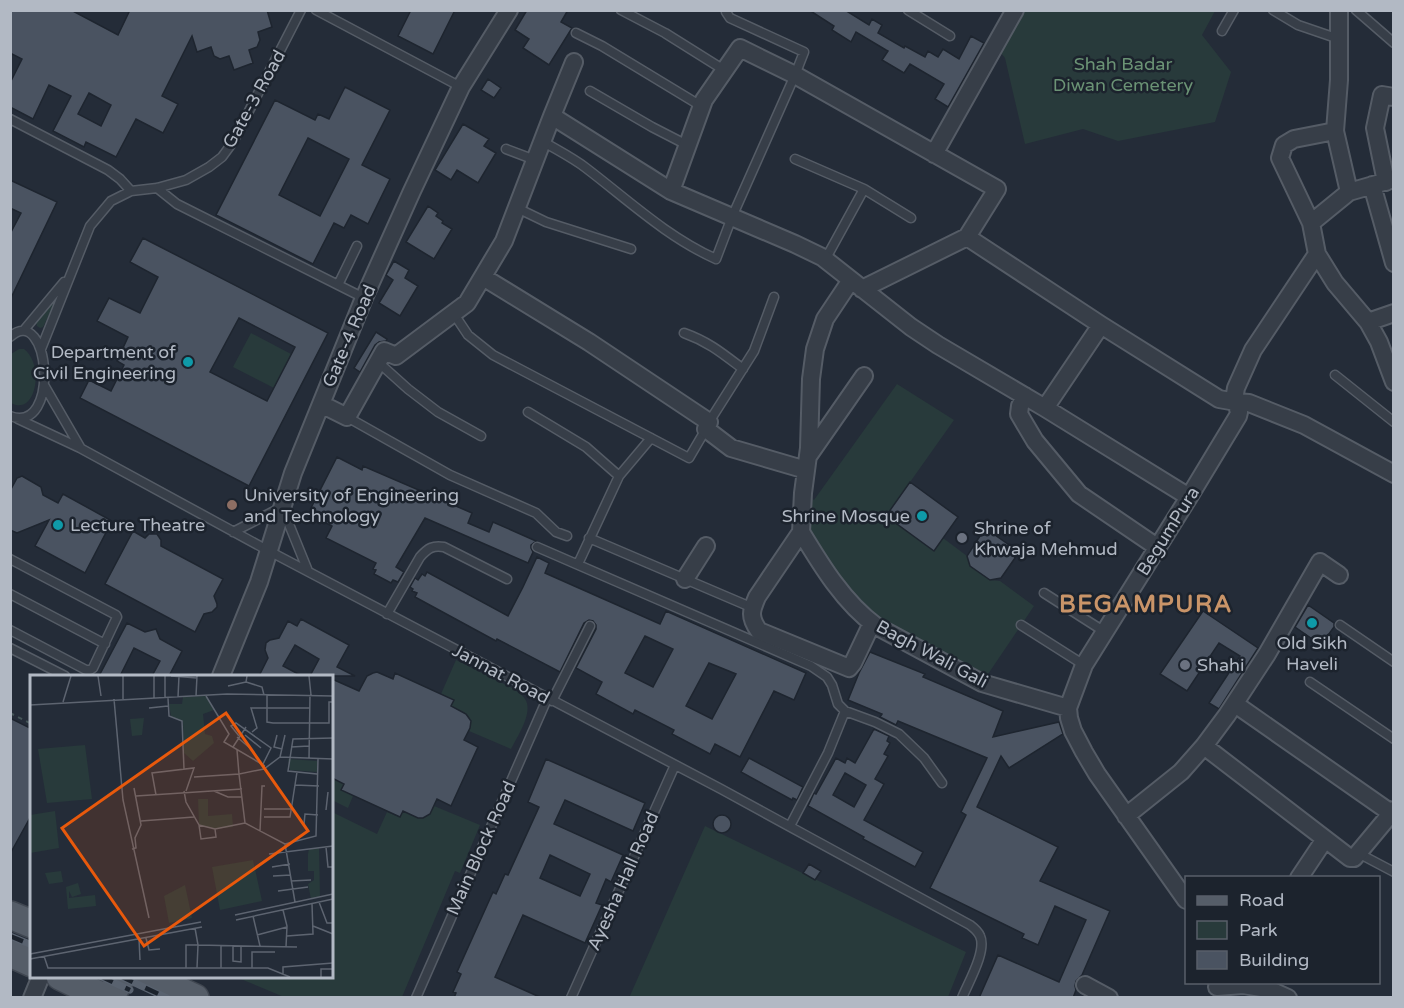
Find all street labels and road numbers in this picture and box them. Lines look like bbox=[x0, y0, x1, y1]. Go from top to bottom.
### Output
street label: Gate-3 Road bbox=[218, 46, 290, 152]
street label: Gate-4 Road bbox=[318, 281, 380, 391]
street label: BegumPura bbox=[1132, 482, 1204, 580]
street label: Bagh Wali Gali bbox=[872, 615, 992, 693]
street label: Jannat Road bbox=[449, 639, 553, 709]
street label: Main Block Road bbox=[442, 777, 520, 919]
street label: Ayesha Hall Road bbox=[583, 808, 663, 954]

